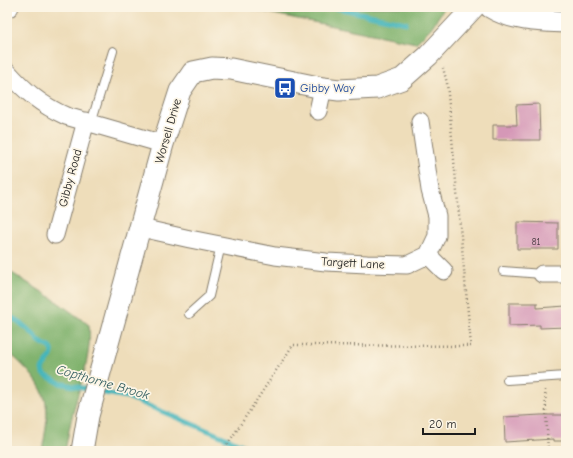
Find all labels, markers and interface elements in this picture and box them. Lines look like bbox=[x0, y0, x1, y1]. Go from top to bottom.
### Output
bus stop icon: Gibby Way bbox=[272, 75, 298, 101]
place label: Gibby Way bbox=[300, 81, 355, 95]
street label: Worsell Drive bbox=[152, 97, 184, 165]
street label: Gibby Road bbox=[56, 148, 84, 208]
house number: 81 bbox=[531, 236, 541, 248]
street label: Targett Lane bbox=[321, 254, 385, 272]
water label: Copthorne Brook bbox=[55, 362, 152, 403]
scale bar bbox=[423, 410, 475, 436]
text: 20 m bbox=[429, 417, 457, 431]

